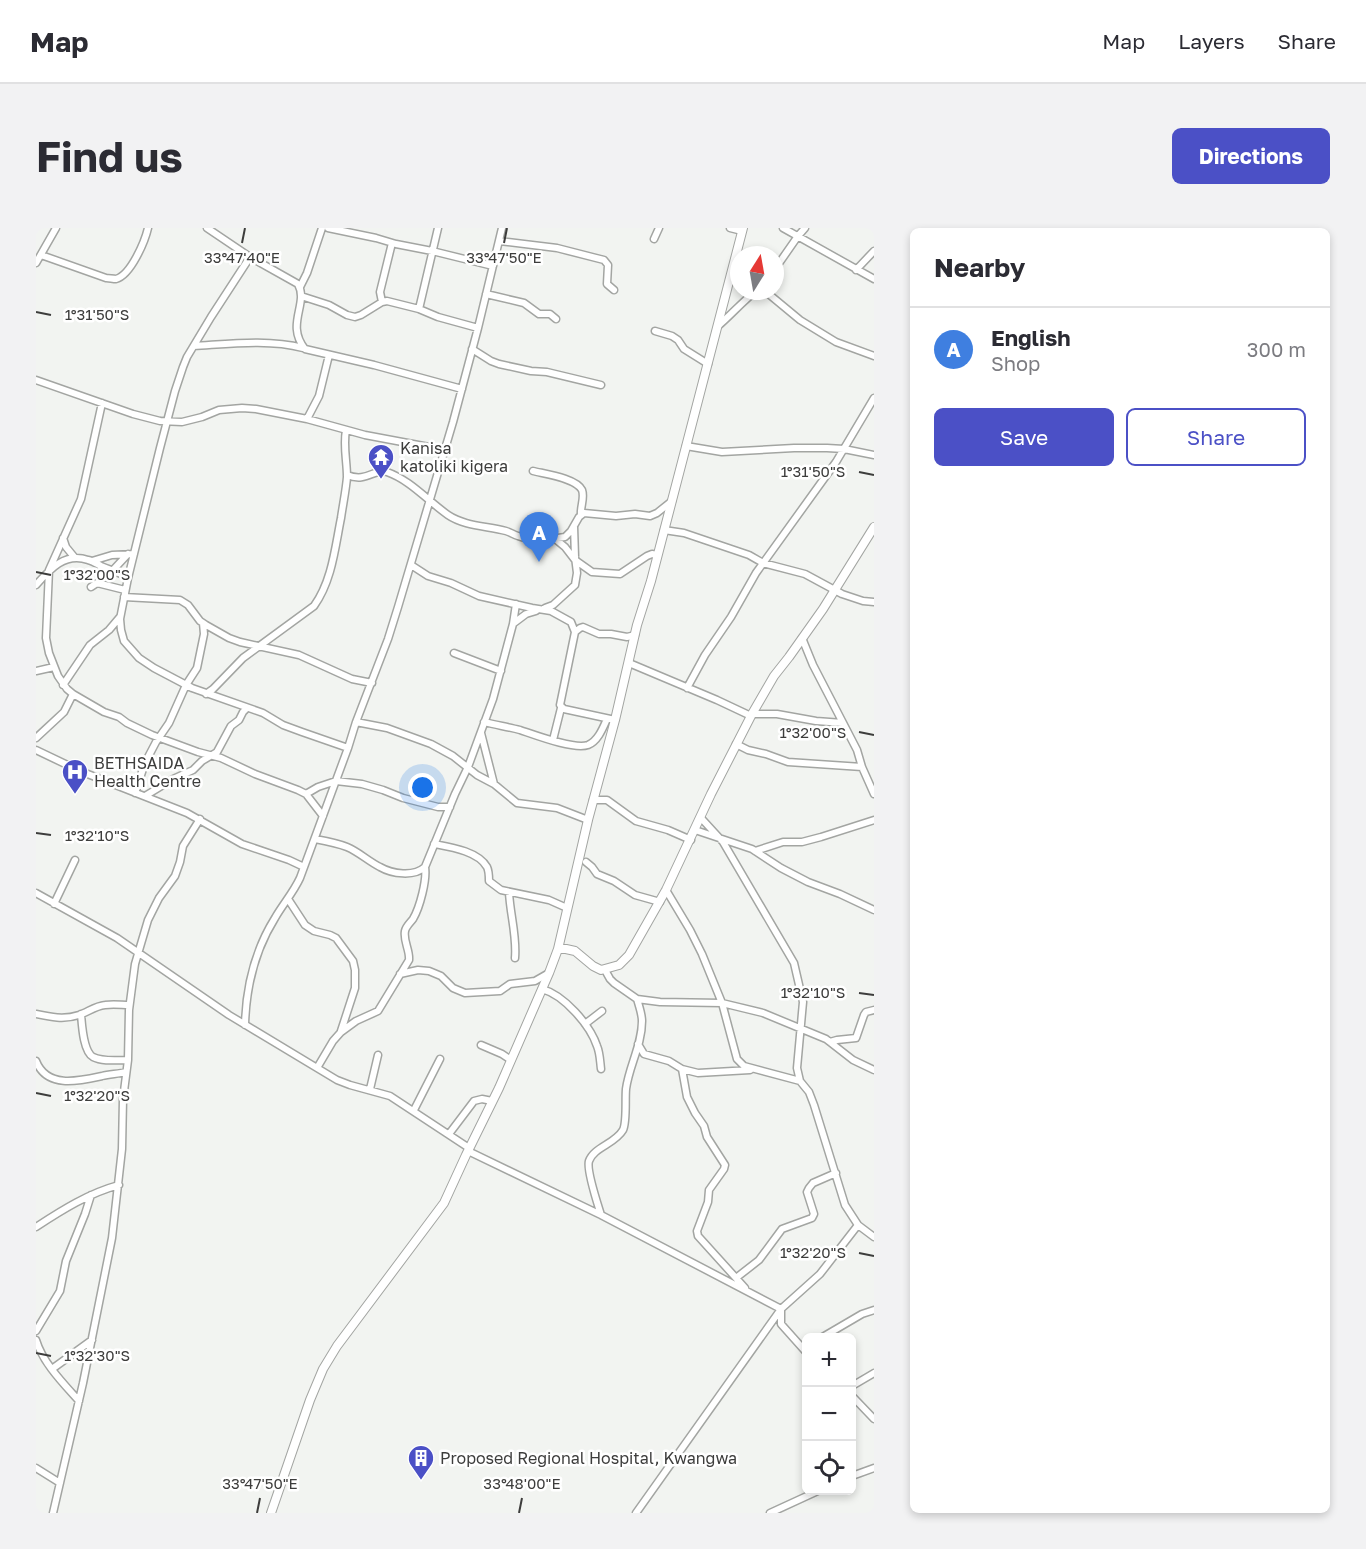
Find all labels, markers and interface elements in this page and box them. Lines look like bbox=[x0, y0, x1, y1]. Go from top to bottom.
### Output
text: Map bbox=[30, 25, 88, 58]
text: Map bbox=[1102, 28, 1145, 54]
text: Layers bbox=[1178, 28, 1245, 54]
text: Share bbox=[1278, 28, 1336, 54]
button: Directions bbox=[1172, 128, 1330, 184]
text: Find us bbox=[36, 131, 183, 181]
north arrow bbox=[730, 246, 784, 300]
text: 33°47'40"E bbox=[204, 248, 280, 266]
text: 33°47'50"E bbox=[466, 248, 542, 266]
text: Nearby bbox=[934, 252, 1025, 283]
text: 1°31'50"S bbox=[65, 305, 129, 323]
text: English bbox=[991, 324, 1071, 351]
text: A bbox=[946, 337, 961, 361]
text: 300 m bbox=[1247, 337, 1306, 361]
text: Shop bbox=[991, 351, 1040, 375]
button: Save bbox=[934, 408, 1114, 466]
button: Share bbox=[1126, 408, 1306, 466]
place label: Kanisa katoliki kigera bbox=[400, 438, 508, 476]
temple icon: Kanisa katoliki kigera bbox=[366, 442, 396, 480]
text: 1°31'50"S bbox=[781, 462, 845, 480]
pin: A bbox=[520, 512, 558, 562]
text: 1°32'00"S bbox=[64, 565, 130, 583]
text: 1°32'00"S bbox=[780, 723, 846, 741]
place label: BETHSAIDA Health Centre bbox=[94, 753, 201, 791]
hospital icon: BETHSAIDA Health Centre bbox=[60, 757, 90, 795]
your location bbox=[408, 773, 437, 802]
text: 1°32'10"S bbox=[65, 826, 129, 844]
text: 1°32'10"S bbox=[781, 983, 845, 1001]
text: 1°32'20"S bbox=[64, 1086, 130, 1104]
text: 1°32'20"S bbox=[780, 1243, 846, 1261]
map controls bbox=[802, 1333, 856, 1495]
button: + bbox=[802, 1333, 856, 1387]
text: 1°32'30"S bbox=[64, 1346, 130, 1364]
button: − bbox=[802, 1387, 856, 1441]
button: locate bbox=[802, 1441, 856, 1495]
building icon: Proposed Regional Hospital, Kwangwa bbox=[406, 1443, 436, 1481]
place label: Proposed Regional Hospital, Kwangwa bbox=[440, 1448, 737, 1468]
text: 33°47'50"E bbox=[222, 1474, 298, 1492]
text: 33°48'00"E bbox=[483, 1474, 561, 1492]

